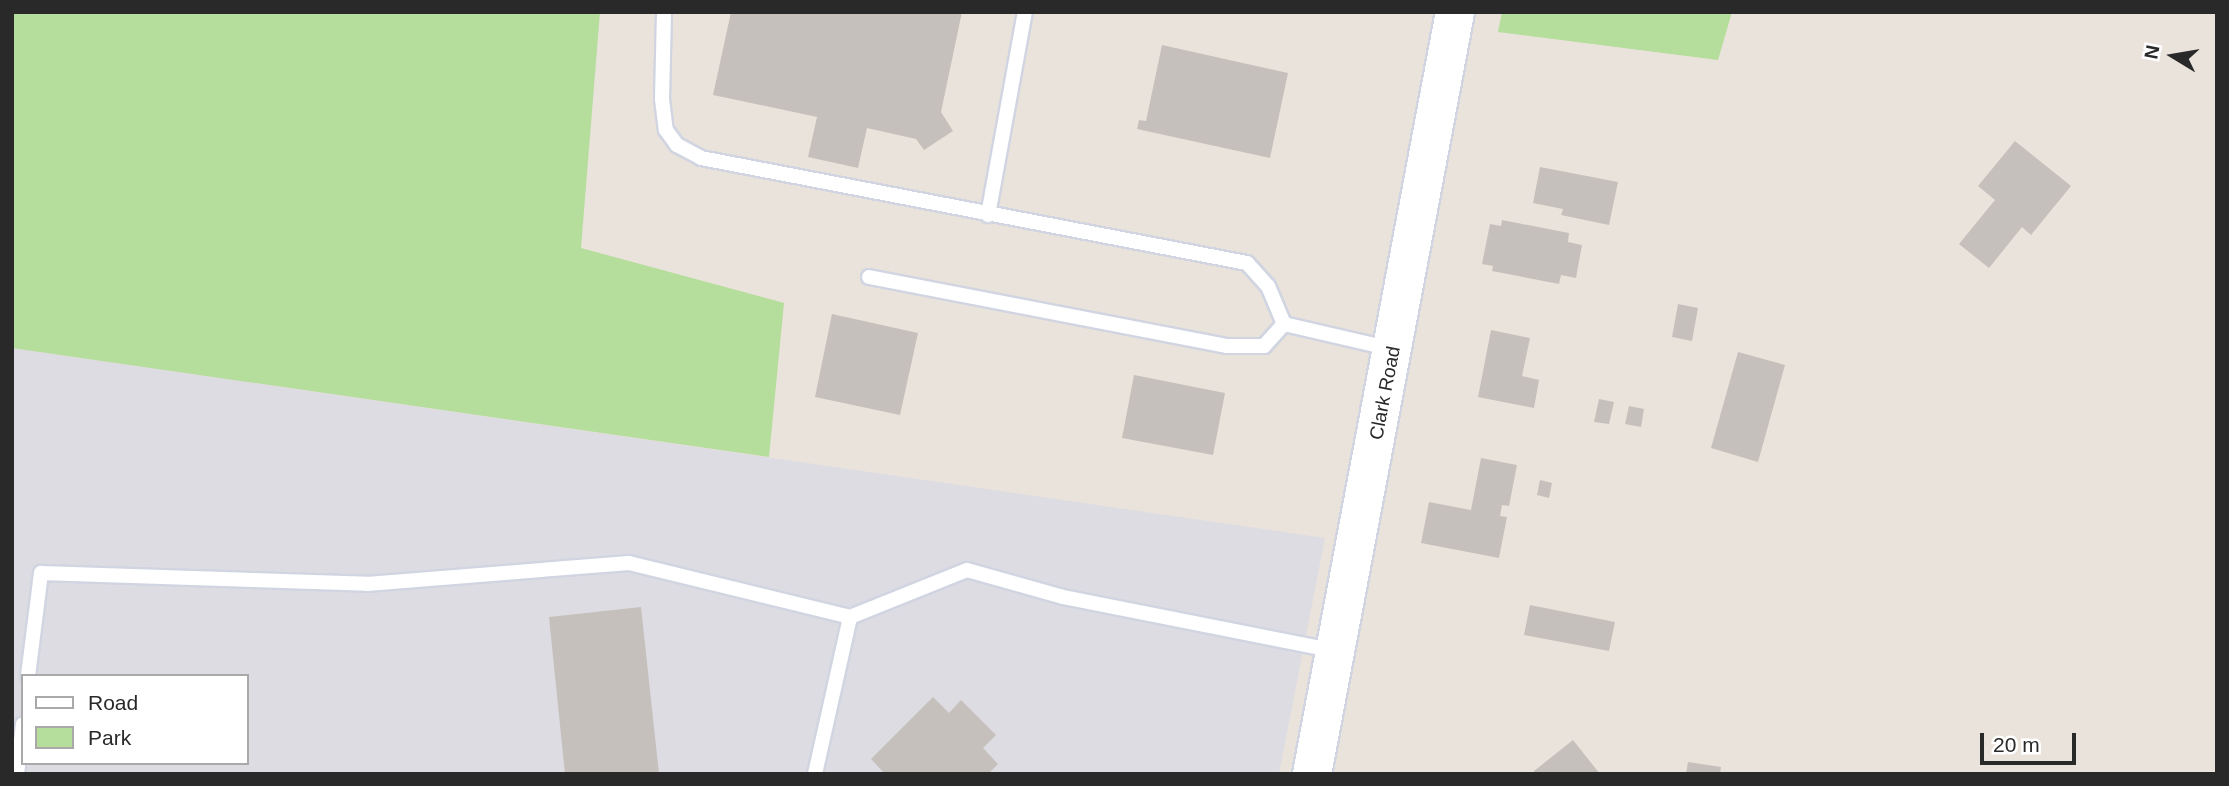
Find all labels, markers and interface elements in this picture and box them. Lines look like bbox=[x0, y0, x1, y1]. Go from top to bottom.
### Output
north arrow bbox=[2138, 21, 2208, 91]
text: N bbox=[2140, 43, 2164, 61]
street label: Clark Road bbox=[1365, 344, 1405, 442]
legend bbox=[21, 674, 248, 765]
text: Road bbox=[88, 691, 138, 714]
scale bar bbox=[1984, 720, 2080, 764]
text: Park bbox=[88, 726, 131, 749]
text: 20 m bbox=[1993, 733, 2040, 756]

